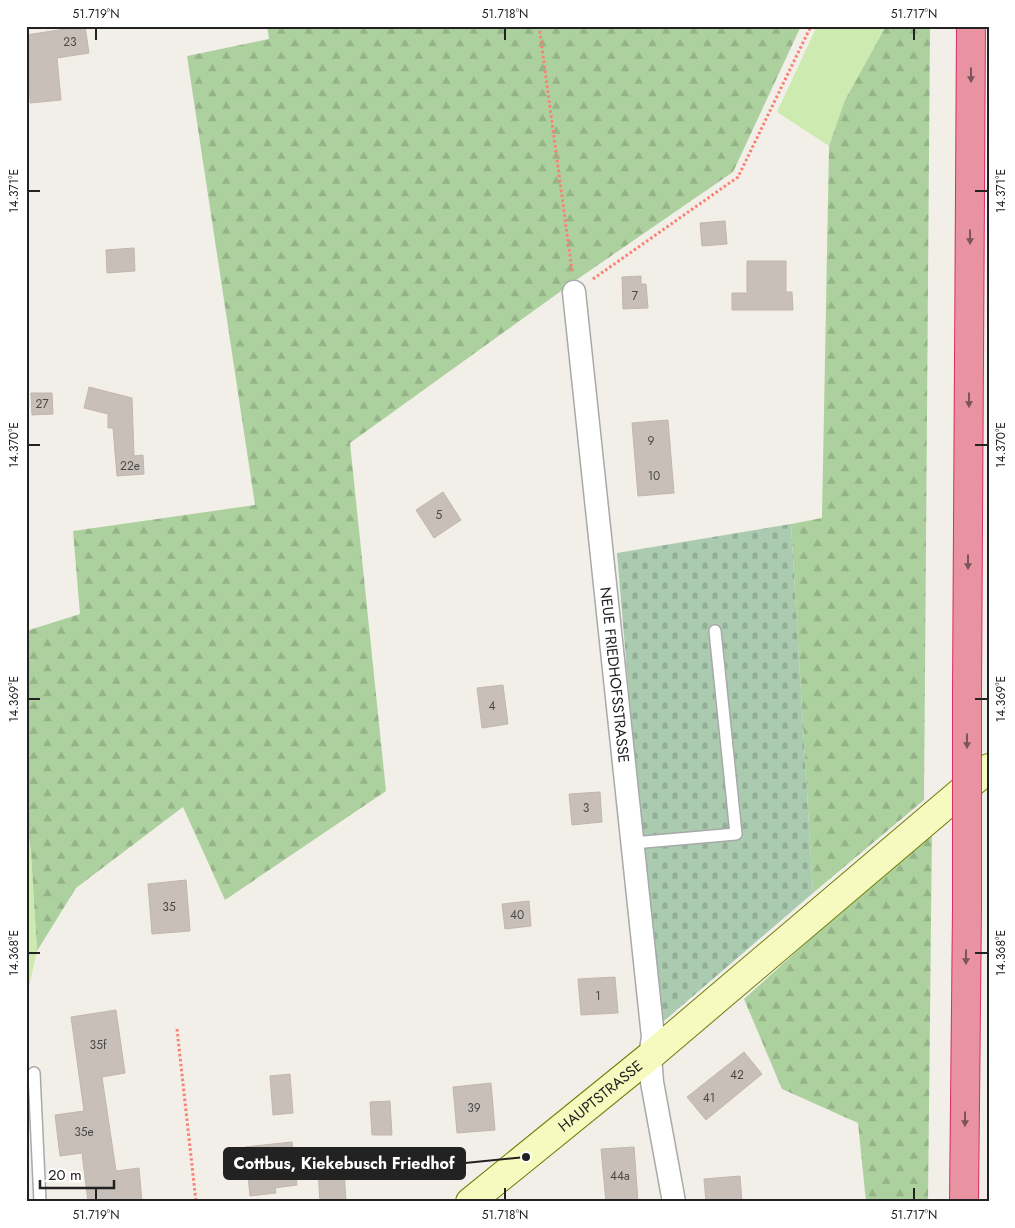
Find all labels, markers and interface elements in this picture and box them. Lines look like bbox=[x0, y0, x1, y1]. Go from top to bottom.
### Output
text: 51.719°N bbox=[72, 5, 120, 23]
text: 51.718°N bbox=[482, 5, 528, 23]
text: 51.717°N bbox=[891, 5, 937, 23]
house number: 23 bbox=[63, 33, 77, 51]
one-way arrow bbox=[967, 67, 975, 83]
text: 14.371°E bbox=[5, 169, 23, 213]
text: 14.371°E bbox=[992, 169, 1010, 213]
one-way arrow bbox=[966, 230, 974, 246]
house number: 7 bbox=[632, 287, 639, 305]
one-way arrow bbox=[965, 392, 973, 408]
house number: 27 bbox=[35, 395, 49, 413]
text: 14.370°E bbox=[5, 422, 23, 468]
text: 14.370°E bbox=[992, 422, 1010, 468]
house number: 9 bbox=[648, 432, 655, 450]
house number: 22e bbox=[120, 457, 140, 475]
house number: 10 bbox=[648, 467, 660, 485]
house number: 5 bbox=[436, 506, 443, 524]
one-way arrow bbox=[964, 555, 972, 571]
street label: NEUE FRIEDHOFSSTRASSE bbox=[594, 586, 635, 764]
text: 14.369°E bbox=[5, 676, 23, 722]
text: 14.369°E bbox=[992, 676, 1010, 722]
house number: 4 bbox=[489, 697, 496, 715]
one-way arrow bbox=[963, 733, 971, 749]
house number: 3 bbox=[583, 799, 590, 817]
house number: 35 bbox=[162, 898, 176, 916]
house number: 40 bbox=[510, 906, 524, 924]
text: 14.368°E bbox=[5, 930, 23, 976]
text: 14.368°E bbox=[992, 930, 1010, 976]
one-way arrow bbox=[962, 949, 970, 965]
house number: 1 bbox=[595, 987, 601, 1005]
house number: 35f bbox=[90, 1036, 107, 1054]
street label: HAUPTSTRASSE bbox=[554, 1055, 647, 1137]
house number: 42 bbox=[730, 1066, 744, 1084]
house number: 41 bbox=[703, 1089, 715, 1107]
house number: 39 bbox=[467, 1099, 481, 1117]
one-way arrow bbox=[961, 1112, 969, 1128]
house number: 35e bbox=[74, 1123, 94, 1141]
callout: Cottbus, Kiekebusch Friedhof bbox=[224, 1148, 465, 1179]
text: Cottbus, Kiekebusch Friedhof bbox=[234, 1152, 456, 1175]
scale bar bbox=[40, 1158, 114, 1190]
text: 20 m bbox=[48, 1164, 82, 1186]
house number: 44a bbox=[610, 1167, 630, 1185]
text: 51.719°N bbox=[72, 1206, 120, 1224]
text: 51.718°N bbox=[482, 1206, 528, 1224]
text: 51.717°N bbox=[891, 1206, 937, 1224]

